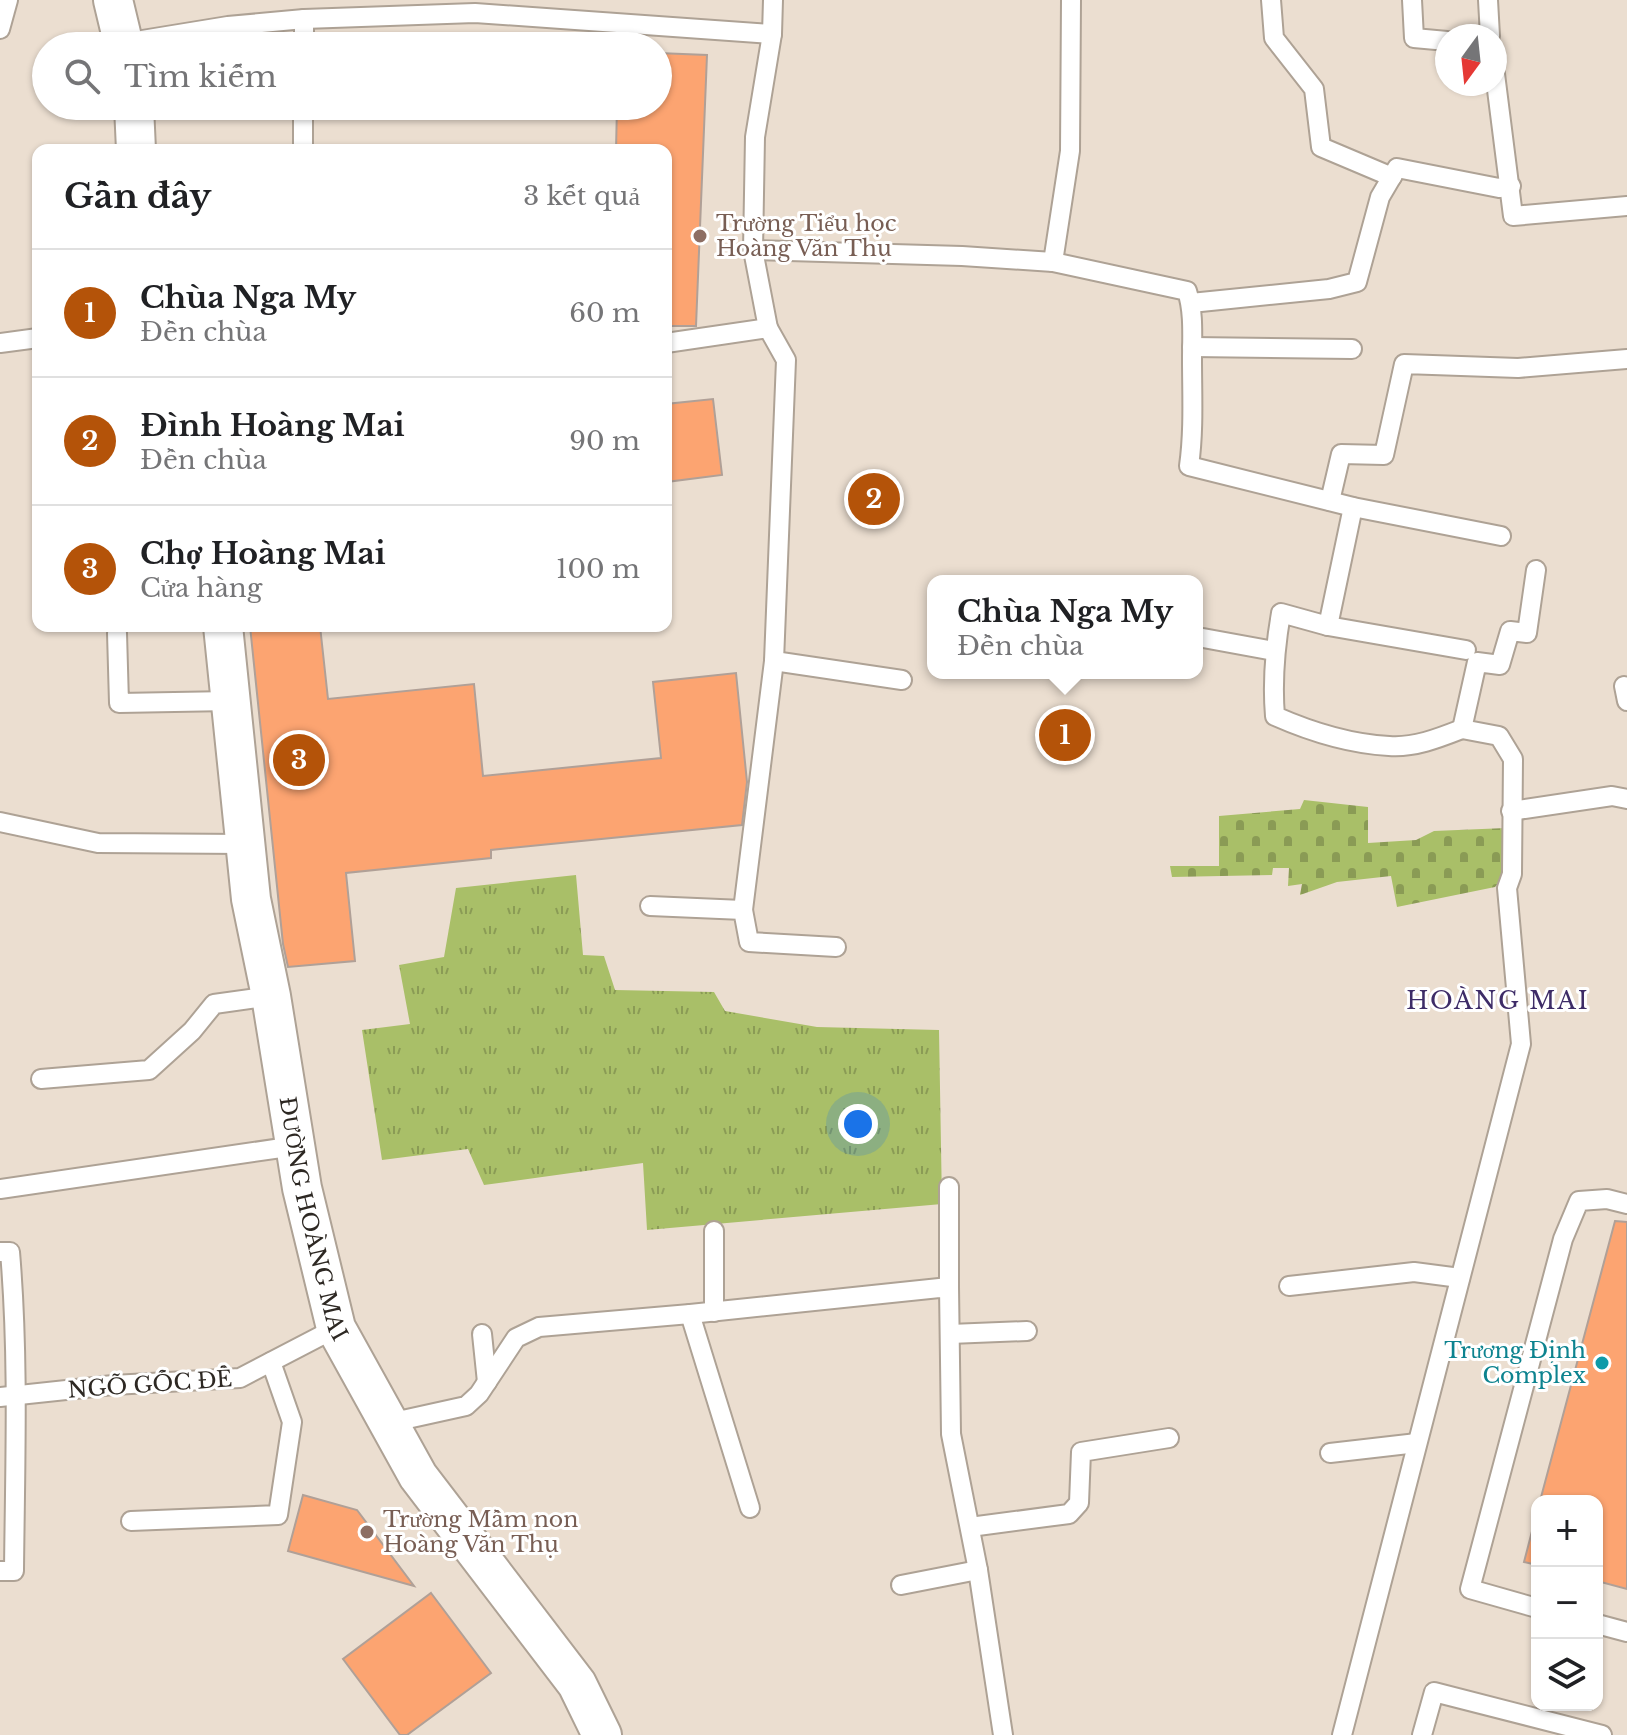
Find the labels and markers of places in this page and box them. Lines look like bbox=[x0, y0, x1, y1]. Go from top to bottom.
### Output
place label: Trường Tiểu học Hoàng Văn Thụ bbox=[716, 210, 897, 262]
marker: Trường Tiểu học Hoàng Văn Thụ bbox=[691, 227, 709, 245]
pin: 2 bbox=[848, 469, 900, 529]
pin: 1 bbox=[1039, 705, 1091, 765]
pin: 3 bbox=[273, 730, 325, 790]
place label: Trương Định Complex bbox=[1444, 1337, 1587, 1389]
marker: Trương Định Complex bbox=[1593, 1354, 1611, 1372]
place label: Trường Mầm non Hoàng Văn Thụ bbox=[383, 1506, 578, 1558]
marker: Trường Mầm non Hoàng Văn Thụ bbox=[358, 1523, 376, 1541]

